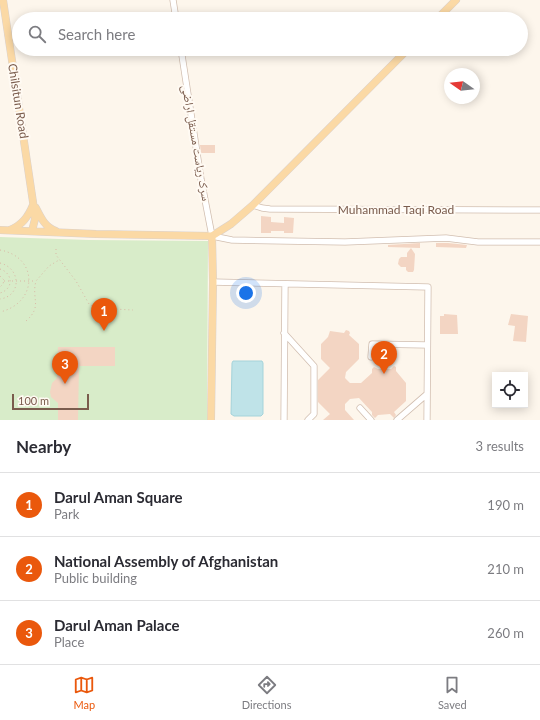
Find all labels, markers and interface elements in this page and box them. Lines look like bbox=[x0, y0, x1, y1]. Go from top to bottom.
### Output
search box bbox=[12, 12, 528, 56]
icon: search bbox=[26, 23, 48, 45]
text: Search here bbox=[58, 25, 135, 43]
street label: Chilsitun Road bbox=[5, 62, 32, 140]
north arrow bbox=[444, 68, 480, 104]
street label: سرک ریاست مستقل اراضی bbox=[179, 84, 214, 202]
street label: Muhammad Taqi Road bbox=[338, 202, 454, 217]
your location bbox=[236, 283, 256, 303]
pin: 1 bbox=[91, 298, 117, 331]
pin: 2 bbox=[371, 341, 397, 374]
pin: 3 bbox=[52, 351, 78, 384]
map controls bbox=[492, 372, 528, 408]
button: locate bbox=[492, 372, 528, 408]
scale bar bbox=[12, 392, 89, 411]
text: 100 m bbox=[18, 394, 49, 407]
text: Nearby bbox=[16, 436, 71, 457]
text: 3 results bbox=[476, 438, 524, 454]
text: Darul Aman Square bbox=[54, 488, 183, 506]
text: 1 bbox=[25, 497, 33, 513]
text: 190 m bbox=[487, 497, 524, 513]
text: Park bbox=[54, 506, 79, 522]
text: National Assembly of Afghanistan bbox=[54, 552, 278, 570]
text: 2 bbox=[25, 561, 33, 577]
text: 210 m bbox=[487, 561, 524, 577]
text: Public building bbox=[54, 570, 137, 586]
text: Darul Aman Palace bbox=[54, 616, 180, 634]
text: 3 bbox=[25, 625, 33, 641]
text: 260 m bbox=[487, 625, 524, 641]
text: Place bbox=[54, 634, 84, 650]
tab: Map bbox=[73, 674, 95, 711]
tab: Directions bbox=[242, 674, 291, 711]
tab: Saved bbox=[438, 674, 467, 711]

